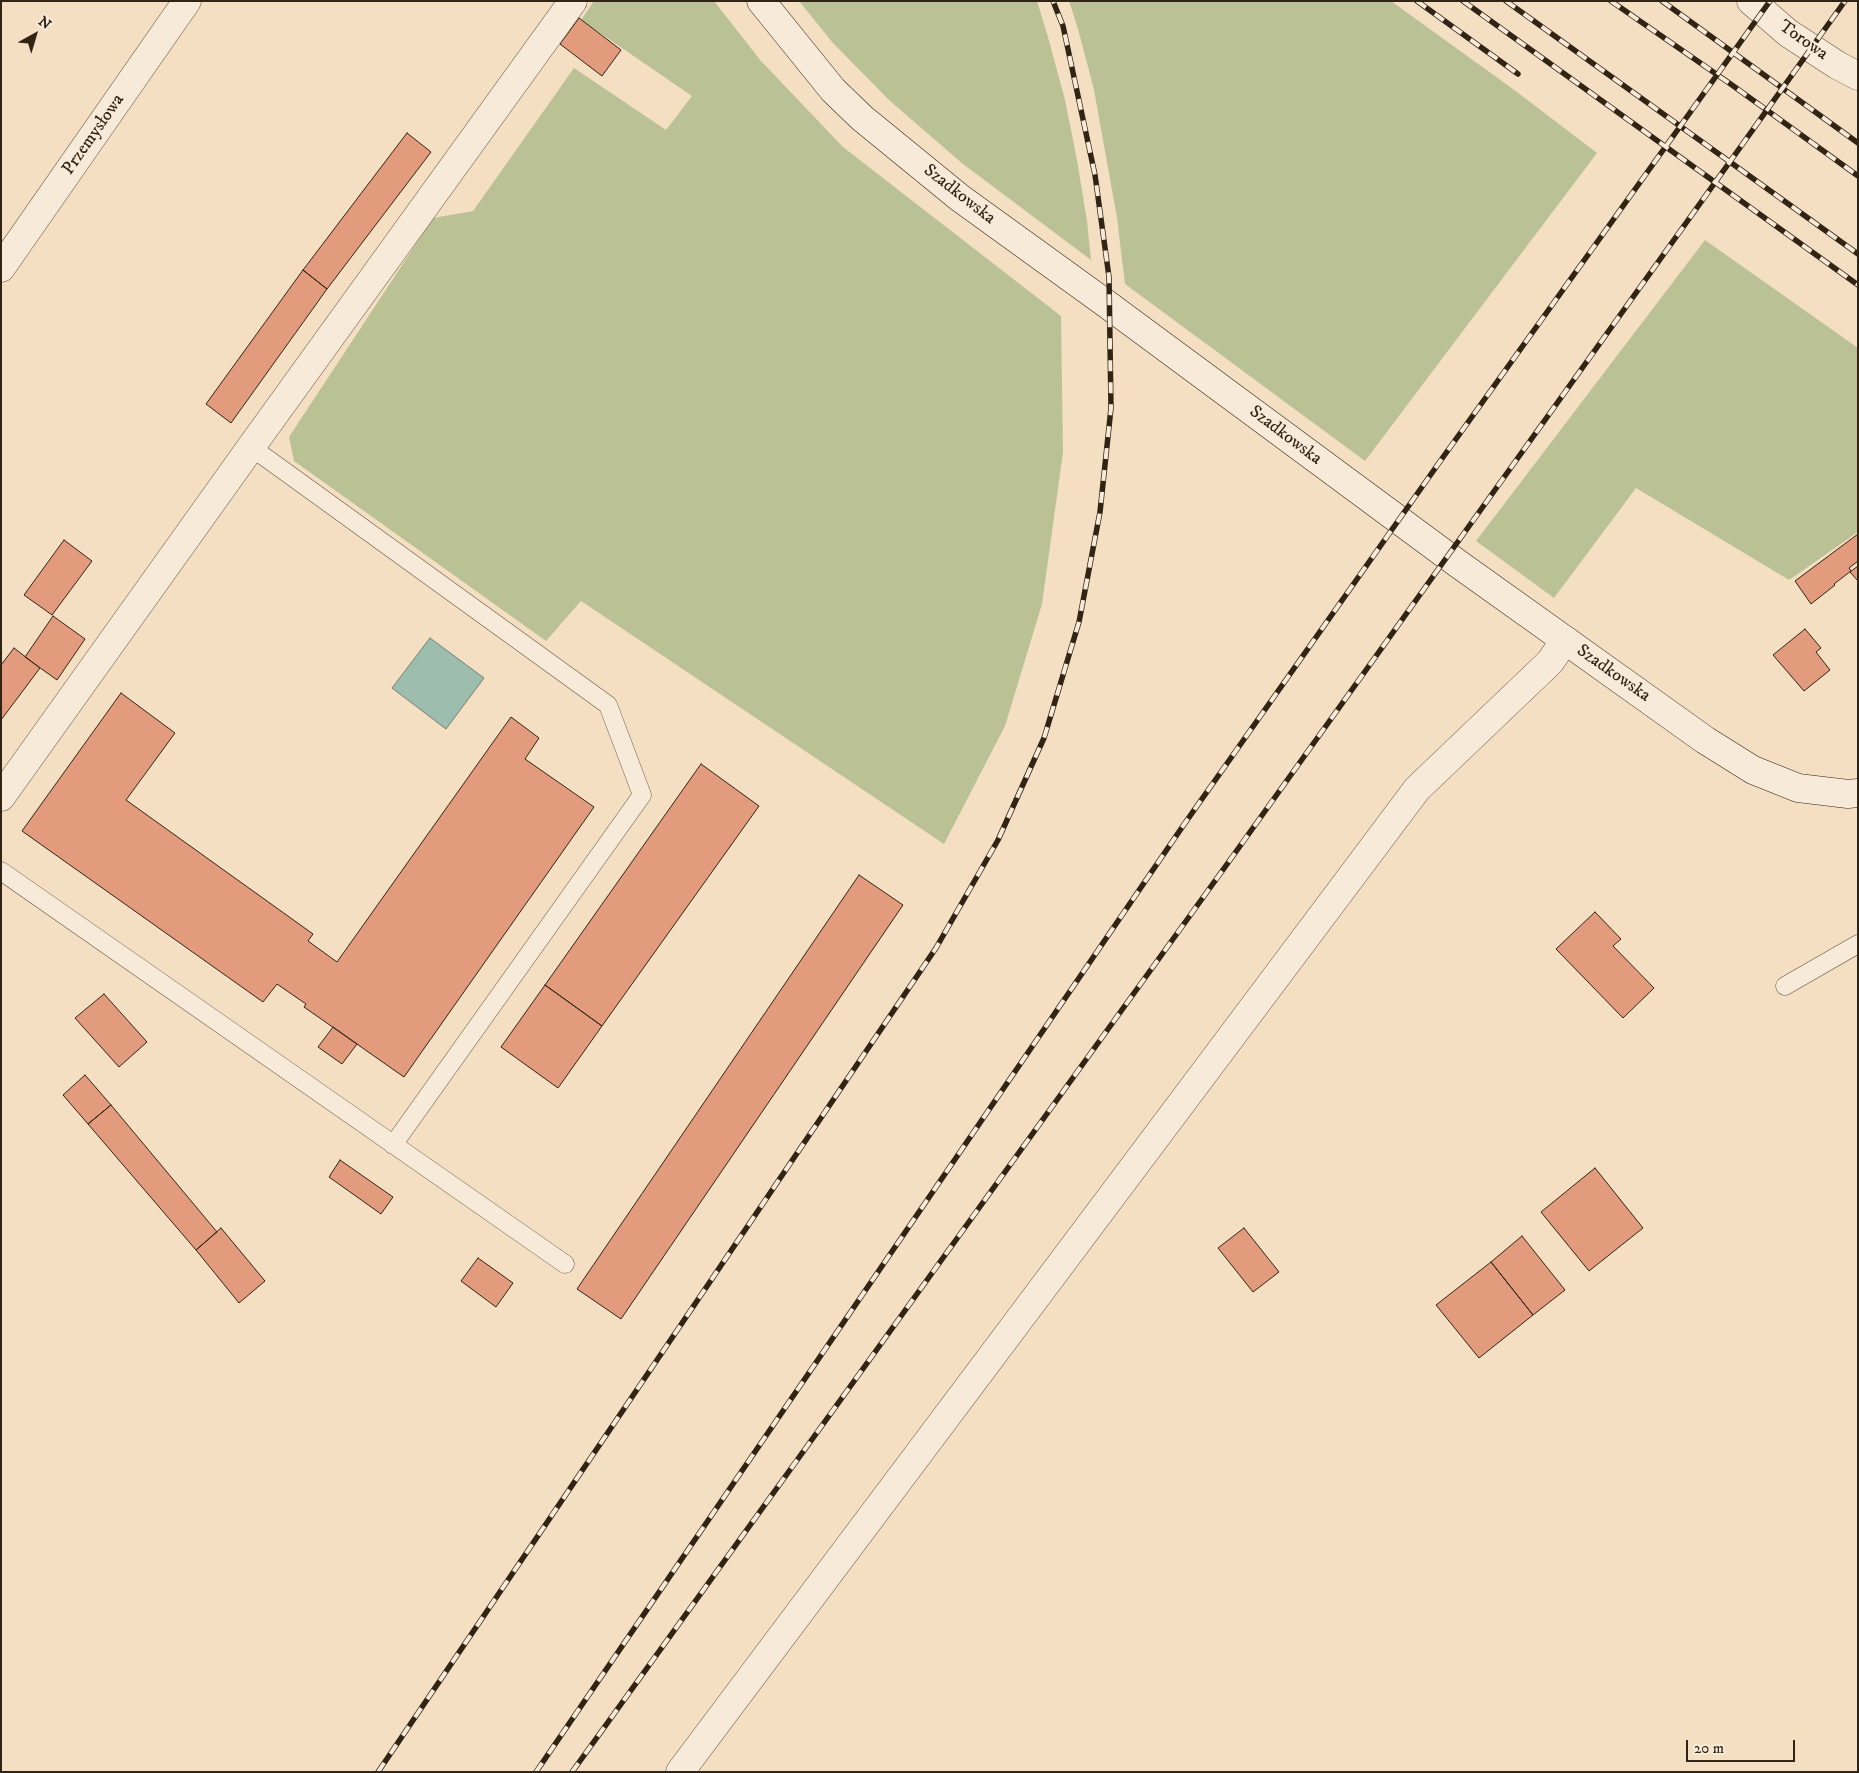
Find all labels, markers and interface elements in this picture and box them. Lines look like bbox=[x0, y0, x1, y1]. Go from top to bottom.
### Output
north arrow bbox=[10, 10, 60, 60]
text: N bbox=[34, 13, 55, 34]
street label: Torowa bbox=[1774, 16, 1832, 66]
street label: Przemysłowa bbox=[58, 90, 130, 180]
street label: Szadkowska bbox=[919, 160, 999, 230]
street label: Szadkowska bbox=[1244, 402, 1326, 470]
street label: Szadkowska bbox=[1572, 641, 1654, 707]
scale bar bbox=[1689, 1730, 1798, 1762]
text: 20 m bbox=[1694, 1739, 1724, 1758]

